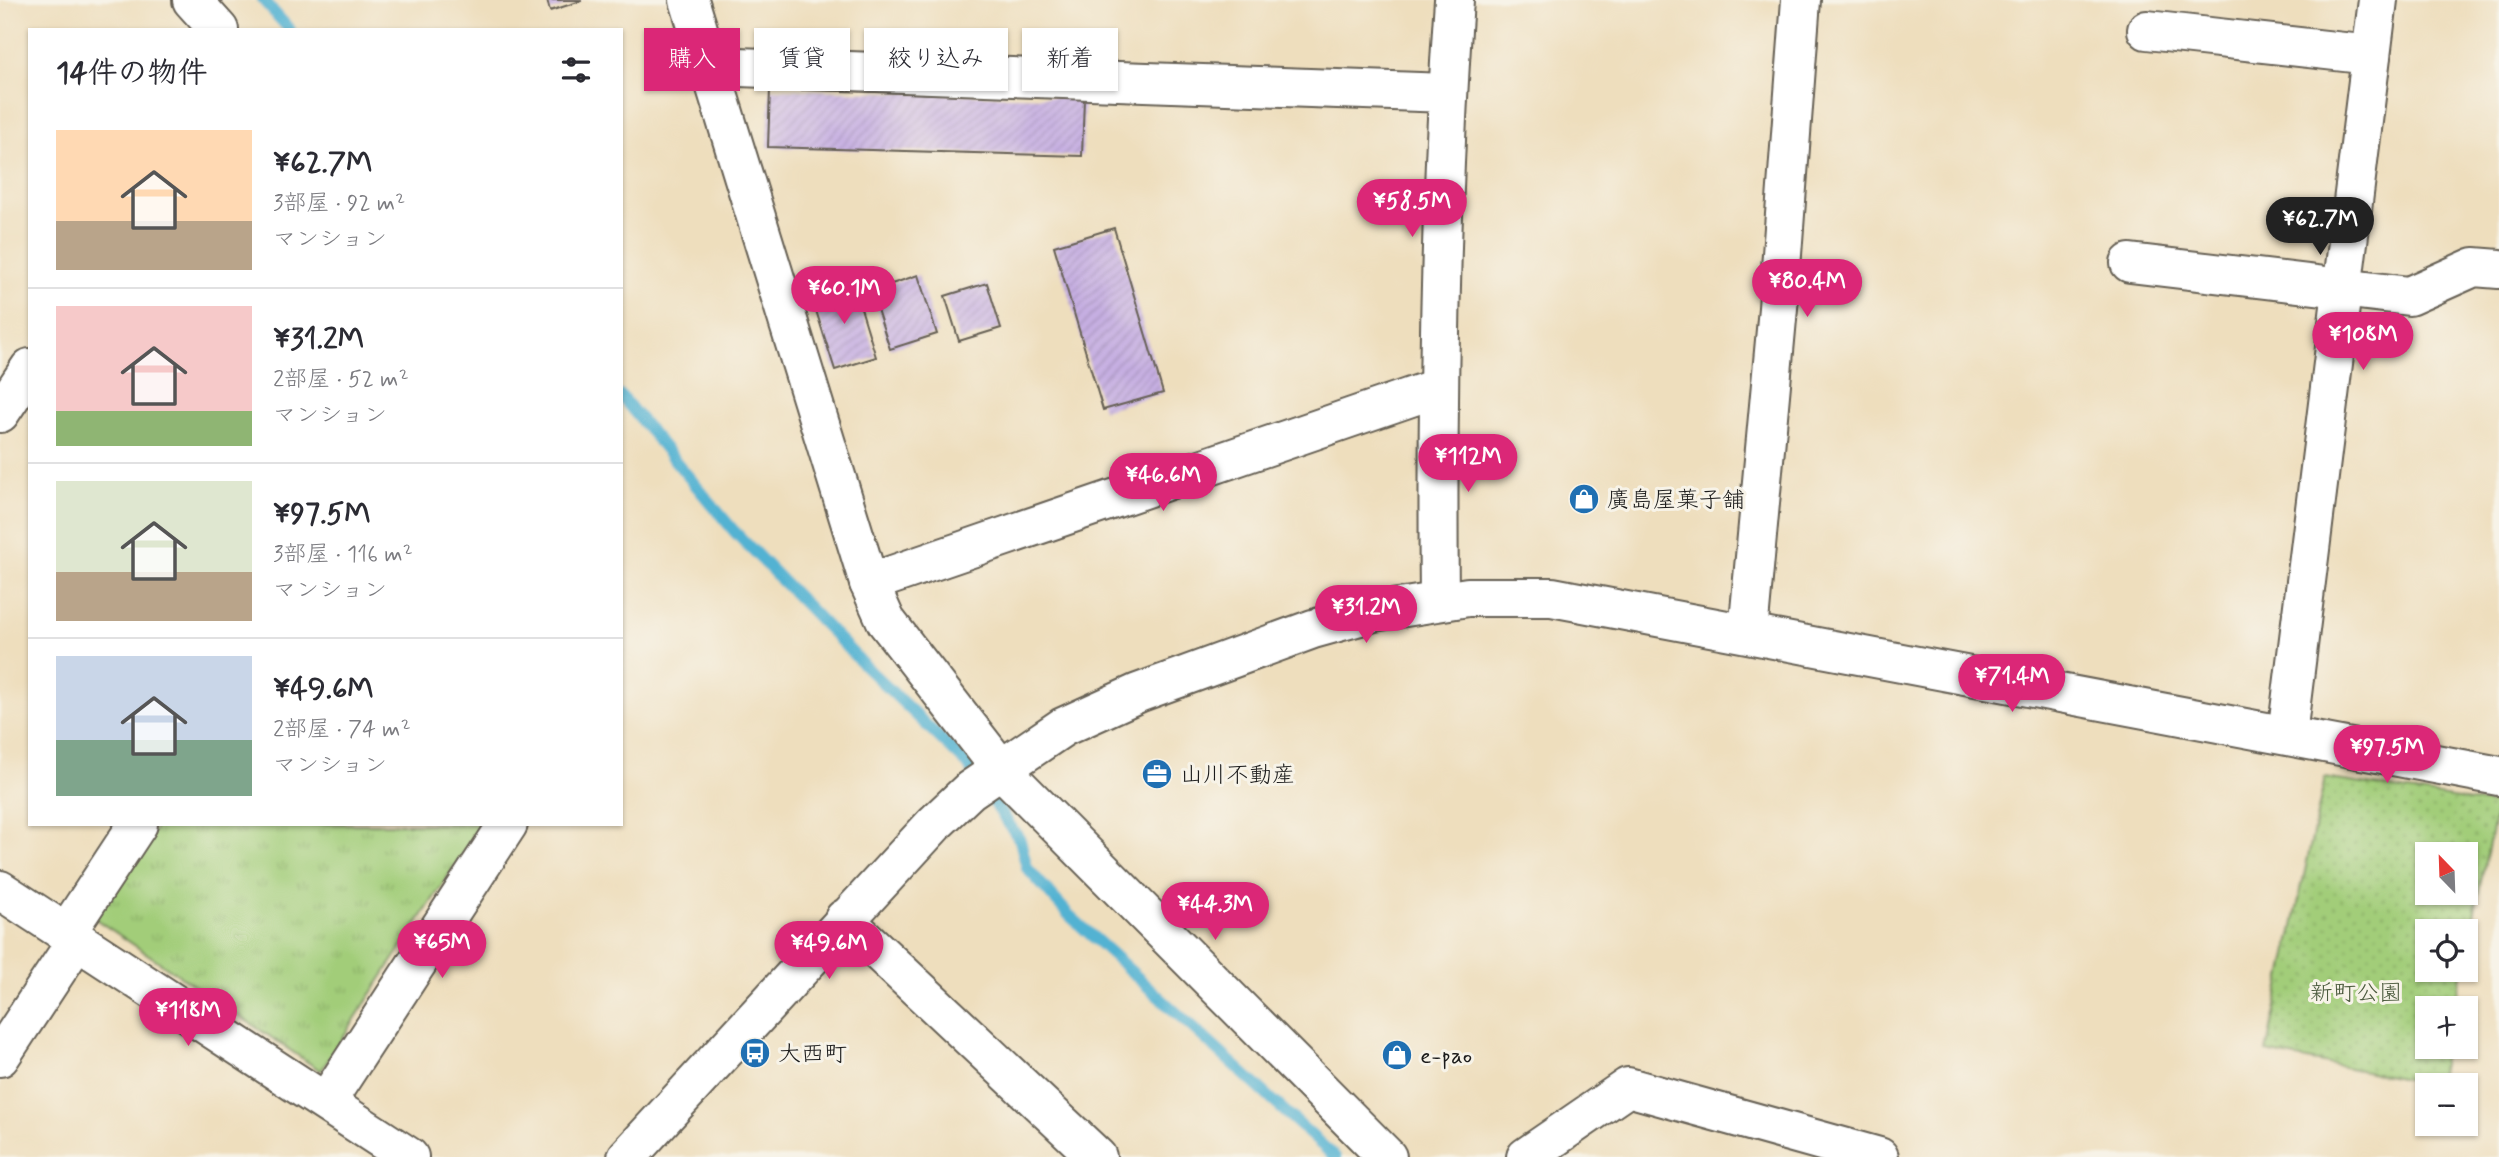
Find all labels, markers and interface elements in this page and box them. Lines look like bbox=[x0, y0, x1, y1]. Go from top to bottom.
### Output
chip: 購入 bbox=[644, 28, 740, 91]
chip: 賃貸 bbox=[754, 28, 850, 91]
chip: 絞り込み bbox=[864, 28, 1008, 91]
chip: 新着 bbox=[1022, 28, 1118, 91]
icon: filters bbox=[557, 51, 595, 89]
text: 14件の物件 bbox=[56, 54, 208, 93]
text: ¥62.7M bbox=[273, 144, 372, 183]
icon: home bbox=[112, 158, 196, 242]
pin: ¥58.5M bbox=[1355, 180, 1469, 239]
text: ¥58.5M bbox=[1373, 187, 1451, 217]
text: 3部屋 · 92 m² bbox=[273, 189, 405, 219]
pin: ¥62.7M bbox=[2263, 198, 2377, 257]
text: ¥62.7M bbox=[2282, 205, 2358, 235]
text: マンション bbox=[273, 225, 387, 255]
pin: ¥80.4M bbox=[1750, 260, 1864, 319]
pin: ¥60.1M bbox=[787, 266, 901, 326]
text: ¥80.4M bbox=[1768, 267, 1846, 297]
text: ¥60.1M bbox=[807, 274, 881, 304]
pin: ¥108M bbox=[2314, 312, 2412, 372]
text: ¥31.2M bbox=[273, 320, 364, 359]
text: ¥108M bbox=[2328, 320, 2398, 350]
icon: home bbox=[112, 334, 196, 418]
text: 2部屋 · 52 m² bbox=[273, 365, 409, 395]
text: マンション bbox=[273, 401, 387, 431]
pin: ¥112M bbox=[1419, 434, 1517, 494]
text: ¥112M bbox=[1434, 442, 1502, 472]
pin: ¥46.6M bbox=[1106, 454, 1220, 513]
text: ¥46.6M bbox=[1125, 461, 1201, 491]
shop icon: 廣島屋菓子舗 bbox=[1567, 482, 1601, 516]
place label: 廣島屋菓子舗 bbox=[1607, 486, 1745, 516]
text: ¥97.5M bbox=[273, 495, 371, 534]
icon: home bbox=[112, 509, 196, 593]
text: 3部屋 · 116 m² bbox=[273, 540, 413, 570]
text: マンション bbox=[273, 576, 387, 606]
pin: ¥31.2M bbox=[1309, 586, 1423, 645]
text: ¥31.2M bbox=[1331, 593, 1401, 623]
pin: ¥71.4M bbox=[1955, 654, 2069, 714]
text: ¥71.4M bbox=[1974, 662, 2050, 692]
text: ¥49.6M bbox=[273, 670, 374, 709]
icon: home bbox=[112, 684, 196, 768]
text: 2部屋 · 74 m² bbox=[273, 715, 411, 745]
pin: ¥97.5M bbox=[2330, 726, 2444, 785]
text: ¥97.5M bbox=[2350, 733, 2424, 763]
text: マンション bbox=[273, 751, 387, 781]
office icon: 山川不動産 bbox=[1140, 757, 1174, 791]
place label: 山川不動産 bbox=[1180, 761, 1295, 791]
north arrow bbox=[2415, 842, 2478, 905]
map controls bbox=[2415, 842, 2478, 1136]
pin: ¥44.3M bbox=[1158, 883, 1272, 942]
text: ¥44.3M bbox=[1177, 890, 1253, 920]
button: locate bbox=[2415, 919, 2478, 982]
pin: ¥65M bbox=[401, 920, 483, 980]
pin: ¥49.6M bbox=[772, 922, 886, 981]
text: ¥65M bbox=[413, 928, 471, 958]
text: ¥49.6M bbox=[790, 929, 868, 959]
park label: 新町公園 bbox=[2310, 979, 2402, 1009]
pin: ¥118M bbox=[139, 988, 237, 1048]
text: ¥118M bbox=[155, 996, 221, 1026]
button: + bbox=[2415, 996, 2478, 1059]
bus stop icon: 大西町 bbox=[738, 1036, 772, 1070]
shop icon: e-pao bbox=[1380, 1038, 1414, 1072]
place label: 大西町 bbox=[778, 1040, 847, 1070]
place label: e-pao bbox=[1420, 1042, 1472, 1072]
button: − bbox=[2415, 1073, 2478, 1136]

